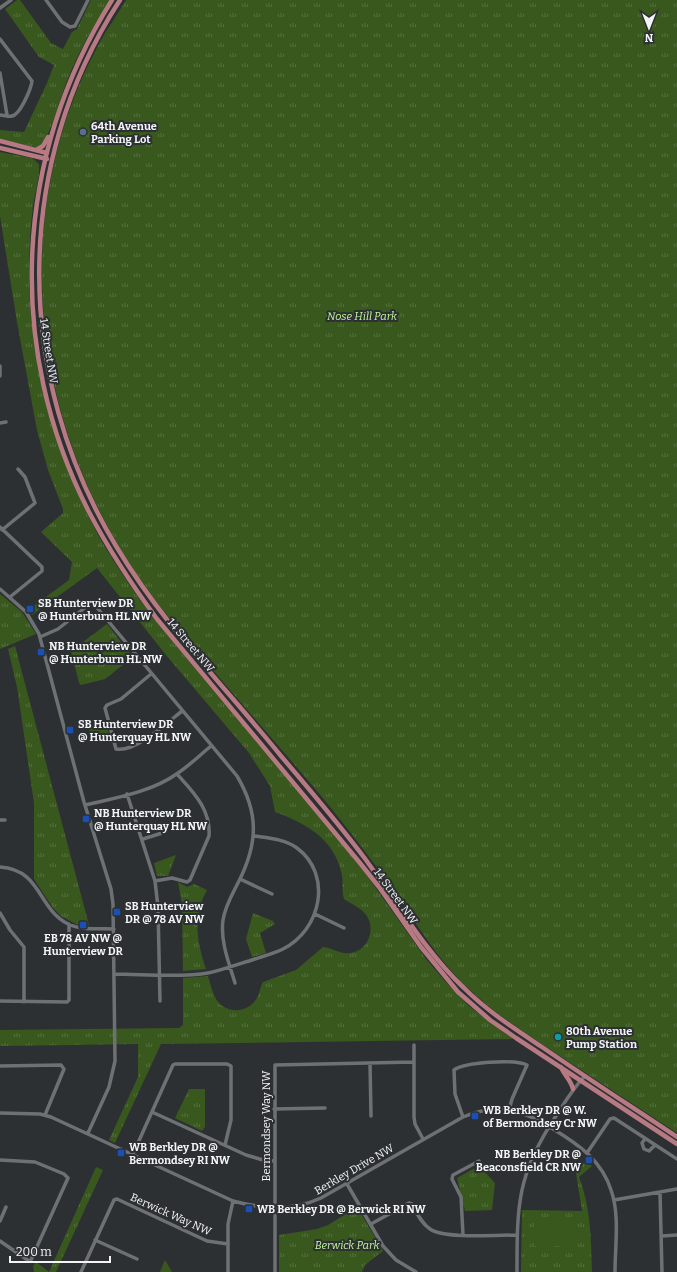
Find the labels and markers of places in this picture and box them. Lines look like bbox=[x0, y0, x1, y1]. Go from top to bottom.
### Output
place label: 64th Avenue Parking Lot bbox=[91, 120, 157, 146]
marker: 64th Avenue Parking Lot bbox=[78, 127, 88, 137]
place label: SB Hunterview DR @ Hunterburn HL NW bbox=[38, 597, 152, 623]
marker: SB Hunterview DR @ Hunterburn HL NW bbox=[25, 604, 35, 614]
place label: NB Hunterview DR @ Hunterburn HL NW bbox=[49, 640, 163, 666]
marker: NB Hunterview DR @ Hunterburn HL NW bbox=[36, 647, 46, 657]
place label: SB Hunterview DR @ Hunterquay HL NW bbox=[78, 718, 192, 744]
marker: SB Hunterview DR @ Hunterquay HL NW bbox=[65, 725, 75, 735]
place label: NB Hunterview DR @ Hunterquay HL NW bbox=[94, 807, 208, 833]
marker: NB Hunterview DR @ Hunterquay HL NW bbox=[81, 814, 91, 824]
place label: SB Hunterview DR @ 78 AV NW bbox=[125, 900, 205, 926]
marker: SB Hunterview DR @ 78 AV NW bbox=[112, 907, 122, 917]
marker: EB 78 AV NW @ Hunterview DR bbox=[78, 920, 88, 930]
place label: EB 78 AV NW @ Hunterview DR bbox=[43, 932, 124, 958]
place label: 80th Avenue Pump Station bbox=[566, 1025, 637, 1051]
marker: 80th Avenue Pump Station bbox=[553, 1032, 563, 1042]
place label: WB Berkley DR @ W. of Bermondsey Cr NW bbox=[483, 1104, 598, 1130]
marker: WB Berkley DR @ W. of Bermondsey Cr NW bbox=[470, 1111, 480, 1121]
place label: WB Berkley DR @ Bermondsey RI NW bbox=[129, 1141, 231, 1167]
marker: WB Berkley DR @ Bermondsey RI NW bbox=[116, 1148, 126, 1158]
place label: NB Berkley DR @ Beaconsfield CR NW bbox=[476, 1148, 582, 1174]
marker: NB Berkley DR @ Beaconsfield CR NW bbox=[584, 1155, 594, 1165]
place label: WB Berkley DR @ Berwick RI NW bbox=[257, 1203, 426, 1216]
marker: WB Berkley DR @ Berwick RI NW bbox=[244, 1204, 254, 1214]

